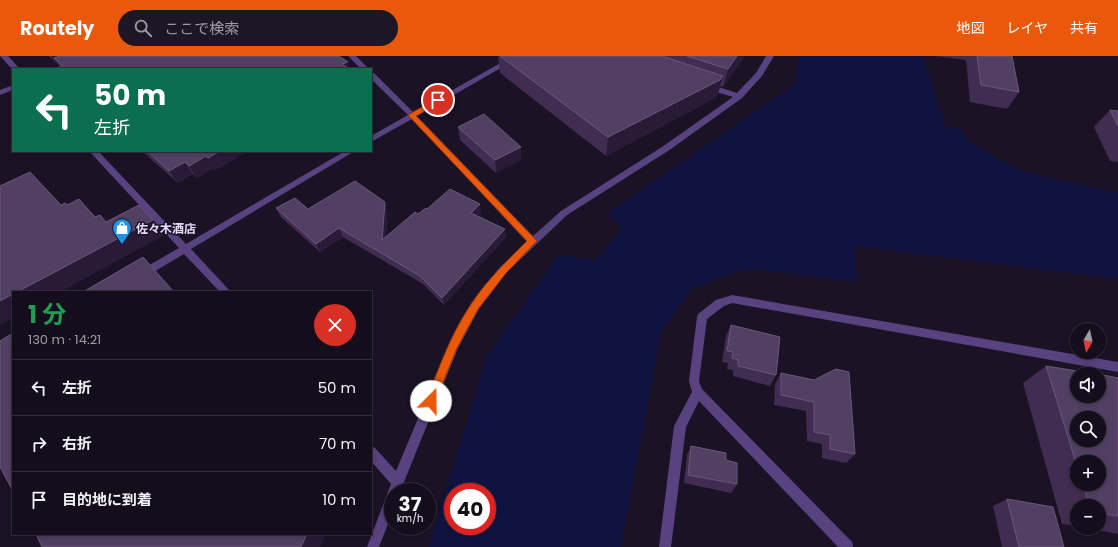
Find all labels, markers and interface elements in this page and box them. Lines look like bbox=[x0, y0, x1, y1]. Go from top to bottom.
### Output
search box bbox=[118, 10, 398, 46]
text: Routely bbox=[20, 15, 94, 42]
icon: search bbox=[132, 17, 154, 39]
text: ここで検索 bbox=[164, 18, 239, 39]
text: 地図 bbox=[956, 18, 984, 38]
text: レイヤ bbox=[1006, 18, 1048, 38]
text: 共有 bbox=[1070, 18, 1098, 38]
text: 50 m bbox=[94, 76, 166, 115]
pin bbox=[421, 83, 455, 117]
icon: left bbox=[28, 84, 80, 136]
icon: arrive bbox=[427, 89, 449, 111]
text: 左折 bbox=[94, 115, 130, 140]
shop icon: 佐々木酒店 bbox=[111, 217, 133, 245]
place label: 佐々木酒店 bbox=[136, 220, 196, 237]
text: 1 分 bbox=[28, 298, 66, 331]
button: close bbox=[314, 304, 356, 346]
north arrow bbox=[1070, 323, 1106, 359]
map controls bbox=[1070, 323, 1106, 535]
text: 130 m · 14:21 bbox=[28, 330, 101, 349]
button: sound bbox=[1070, 367, 1106, 403]
icon: left bbox=[28, 377, 50, 399]
text: 左折 bbox=[62, 377, 92, 398]
text: 50 m bbox=[318, 377, 356, 398]
position arrow bbox=[410, 380, 452, 422]
button: search bbox=[1070, 411, 1106, 447]
icon: right bbox=[28, 433, 50, 455]
text: 右折 bbox=[62, 433, 92, 454]
text: 70 m bbox=[319, 433, 356, 454]
button: + bbox=[1070, 455, 1106, 491]
speed limit sign: 40 bbox=[444, 483, 496, 535]
icon: arrive bbox=[28, 489, 50, 511]
text: 目的地に到着 bbox=[62, 489, 152, 510]
text: 10 m bbox=[322, 489, 356, 510]
text: 37 bbox=[399, 490, 421, 518]
button: − bbox=[1070, 499, 1106, 535]
text: km/h bbox=[397, 511, 423, 526]

